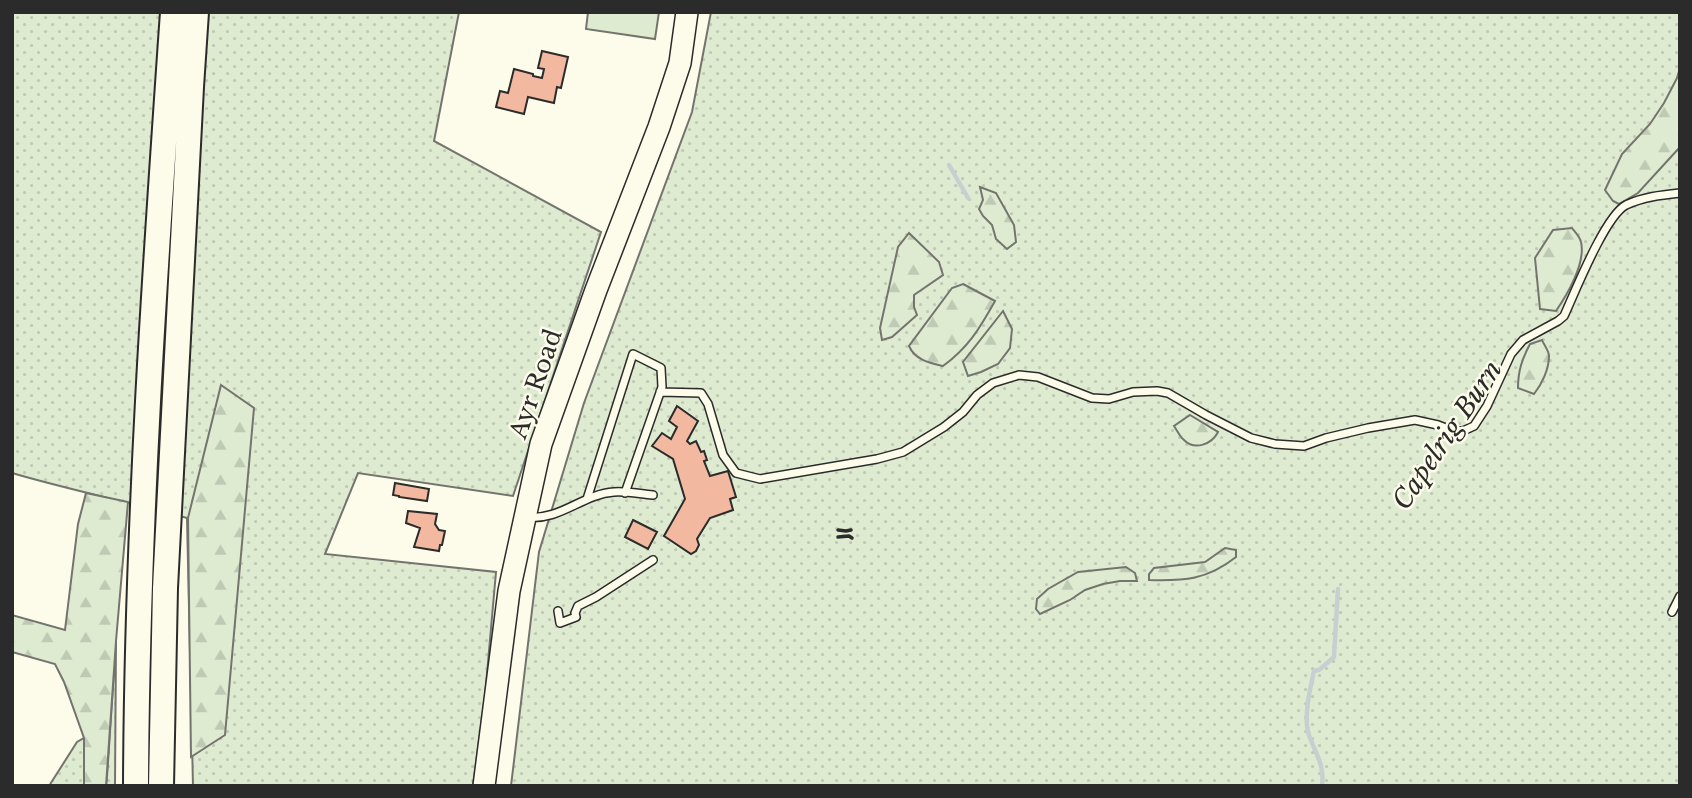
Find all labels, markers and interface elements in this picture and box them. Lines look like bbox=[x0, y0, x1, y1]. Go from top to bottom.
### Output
street label: Ayr Road bbox=[503, 325, 568, 443]
water label: Capelrig Burn bbox=[1385, 354, 1509, 516]

